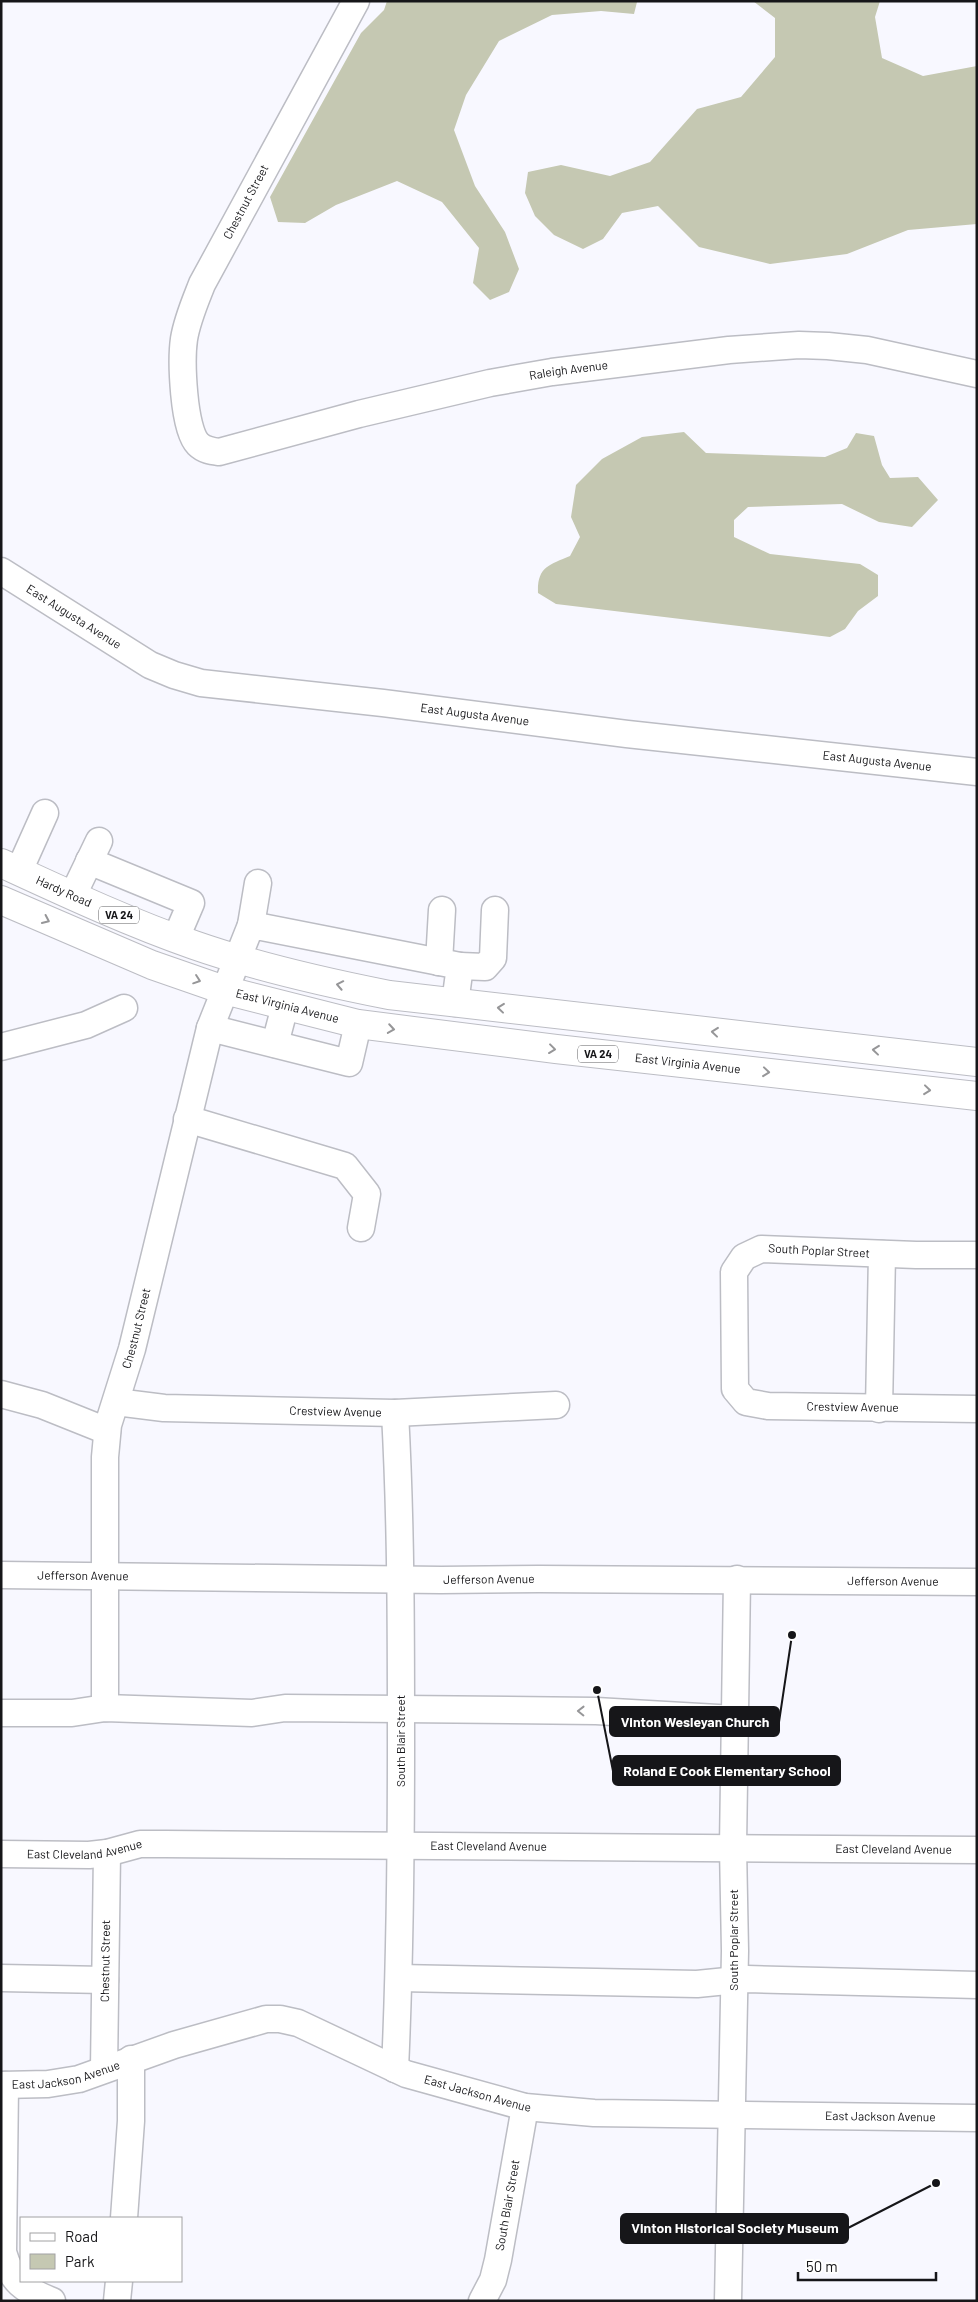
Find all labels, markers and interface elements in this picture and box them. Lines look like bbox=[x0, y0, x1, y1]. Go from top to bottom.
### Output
street label: Chestnut Street bbox=[220, 162, 271, 241]
street label: Raleigh Avenue bbox=[528, 357, 609, 382]
street label: East Augusta Avenue bbox=[24, 581, 124, 651]
street label: East Augusta Avenue bbox=[420, 700, 530, 728]
street label: East Augusta Avenue bbox=[822, 747, 932, 773]
street label: Hardy Road bbox=[34, 872, 94, 909]
road number: VA 24 bbox=[99, 906, 139, 924]
one-way arrow bbox=[41, 914, 50, 924]
one-way arrow bbox=[192, 975, 200, 985]
one-way arrow bbox=[336, 980, 345, 991]
street label: East Virginia Avenue bbox=[235, 985, 341, 1025]
one-way arrow bbox=[497, 1003, 505, 1014]
one-way arrow bbox=[386, 1023, 395, 1033]
one-way arrow bbox=[710, 1027, 718, 1038]
one-way arrow bbox=[548, 1043, 556, 1054]
one-way arrow bbox=[872, 1045, 880, 1056]
road number: VA 24 bbox=[578, 1046, 618, 1062]
street label: East Virginia Avenue bbox=[634, 1050, 741, 1076]
one-way arrow bbox=[762, 1066, 770, 1077]
one-way arrow bbox=[923, 1084, 931, 1095]
street label: South Poplar Street bbox=[768, 1240, 870, 1260]
street label: Chestnut Street bbox=[118, 1286, 153, 1370]
street label: Crestview Avenue bbox=[806, 1399, 899, 1414]
street label: Crestview Avenue bbox=[289, 1403, 382, 1419]
street label: Jefferson Avenue bbox=[37, 1567, 129, 1582]
street label: Jefferson Avenue bbox=[443, 1571, 535, 1586]
street label: Jefferson Avenue bbox=[847, 1573, 939, 1588]
street label: South Blair Street bbox=[393, 1695, 407, 1787]
one-way arrow bbox=[577, 1706, 585, 1716]
callout: Vinton Wesleyan Church bbox=[610, 1707, 779, 1736]
text: Vinton Wesleyan Church bbox=[621, 1713, 769, 1730]
callout: Roland E Cook Elementary School bbox=[613, 1756, 840, 1785]
text: Roland E Cook Elementary School bbox=[623, 1762, 831, 1779]
street label: East Cleveland Avenue bbox=[27, 1836, 143, 1861]
street label: East Cleveland Avenue bbox=[430, 1838, 547, 1853]
street label: East Cleveland Avenue bbox=[835, 1841, 952, 1856]
street label: South Poplar Street bbox=[726, 1889, 740, 1991]
street label: Chestnut Street bbox=[97, 1920, 112, 2002]
street label: East Jackson Avenue bbox=[12, 2057, 121, 2091]
street label: East Jackson Avenue bbox=[423, 2071, 532, 2113]
street label: East Jackson Avenue bbox=[825, 2108, 936, 2123]
street label: South Blair Street bbox=[492, 2158, 522, 2252]
callout: Vinton Historical Society Museum bbox=[621, 2214, 848, 2243]
legend bbox=[20, 2217, 182, 2282]
text: Vinton Historical Society Museum bbox=[631, 2219, 839, 2236]
text: Road bbox=[65, 2227, 98, 2245]
scale bar bbox=[798, 2250, 936, 2282]
text: Park bbox=[65, 2252, 95, 2270]
text: 50 m bbox=[806, 2257, 838, 2275]

